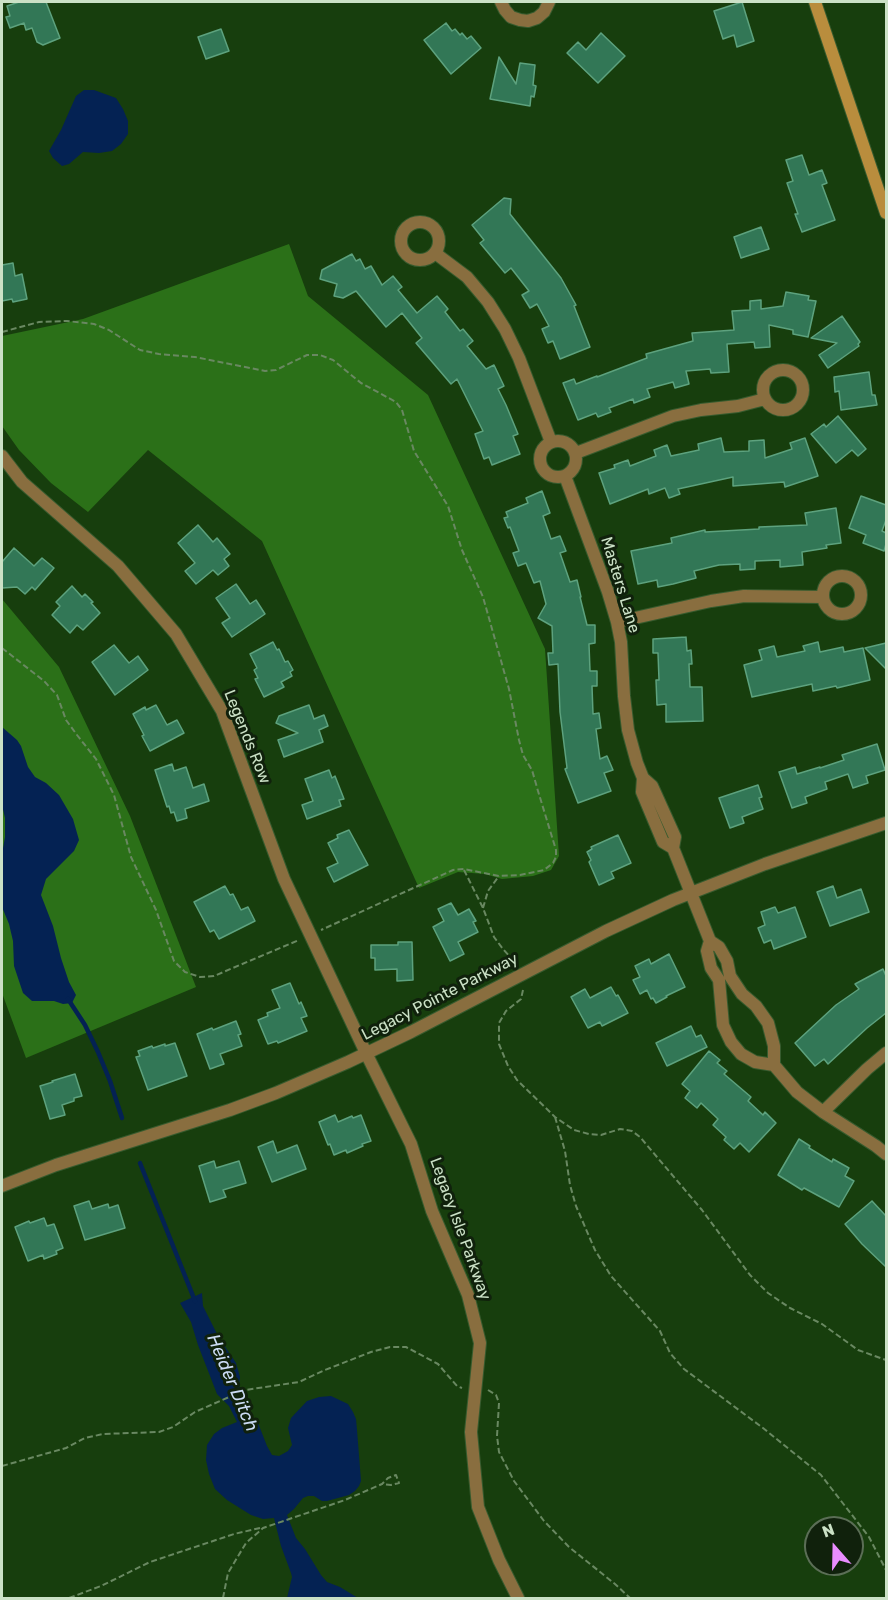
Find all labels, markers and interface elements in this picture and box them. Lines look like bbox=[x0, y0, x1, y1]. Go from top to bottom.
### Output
street label: Masters Lane bbox=[596, 535, 644, 635]
street label: Legends Row bbox=[219, 687, 275, 787]
street label: Legacy Pointe Parkway bbox=[359, 949, 521, 1045]
street label: Legacy Isle Parkway bbox=[425, 1155, 495, 1303]
water label: Heider Ditch bbox=[202, 1331, 262, 1435]
north arrow bbox=[804, 1516, 864, 1576]
text: N bbox=[820, 1520, 837, 1541]

